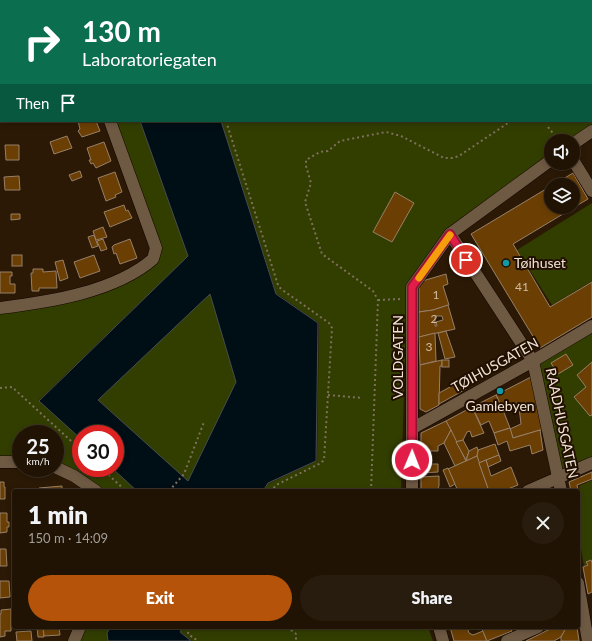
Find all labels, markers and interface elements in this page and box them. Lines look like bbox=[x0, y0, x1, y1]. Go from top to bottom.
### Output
text: 130 m bbox=[82, 14, 161, 48]
icon: right bbox=[16, 16, 68, 68]
text: Laboratoriegaten bbox=[82, 48, 217, 70]
icon: arrive bbox=[57, 92, 79, 114]
text: Then bbox=[16, 94, 49, 112]
map controls bbox=[544, 134, 580, 214]
button: sound bbox=[544, 134, 580, 170]
button: layers bbox=[544, 178, 580, 214]
pin bbox=[449, 243, 483, 277]
icon: arrive bbox=[455, 249, 477, 271]
place label: Tøihuset bbox=[514, 254, 566, 271]
marker: Tøihuset bbox=[501, 258, 511, 268]
house number: 41 bbox=[515, 279, 529, 294]
house number: 1 bbox=[433, 287, 440, 302]
house number: 2 bbox=[431, 311, 438, 326]
street label: VOLDGATEN bbox=[389, 315, 406, 399]
street label: TØIHUSGATEN bbox=[448, 334, 541, 396]
house number: 3 bbox=[426, 339, 433, 354]
street label: RAADHUSGATEN bbox=[542, 366, 583, 480]
marker: Gamlebyen bbox=[495, 386, 505, 396]
place label: Gamlebyen bbox=[465, 397, 535, 414]
speed limit sign: 30 bbox=[72, 425, 124, 477]
text: 25 bbox=[26, 434, 50, 458]
position arrow bbox=[391, 439, 433, 481]
text: km/h bbox=[26, 455, 50, 467]
text: 1 min bbox=[28, 500, 88, 529]
button: close bbox=[522, 502, 564, 544]
text: 150 m · 14:09 bbox=[28, 530, 108, 546]
button: Exit bbox=[28, 575, 292, 621]
button: Share bbox=[300, 575, 564, 621]

